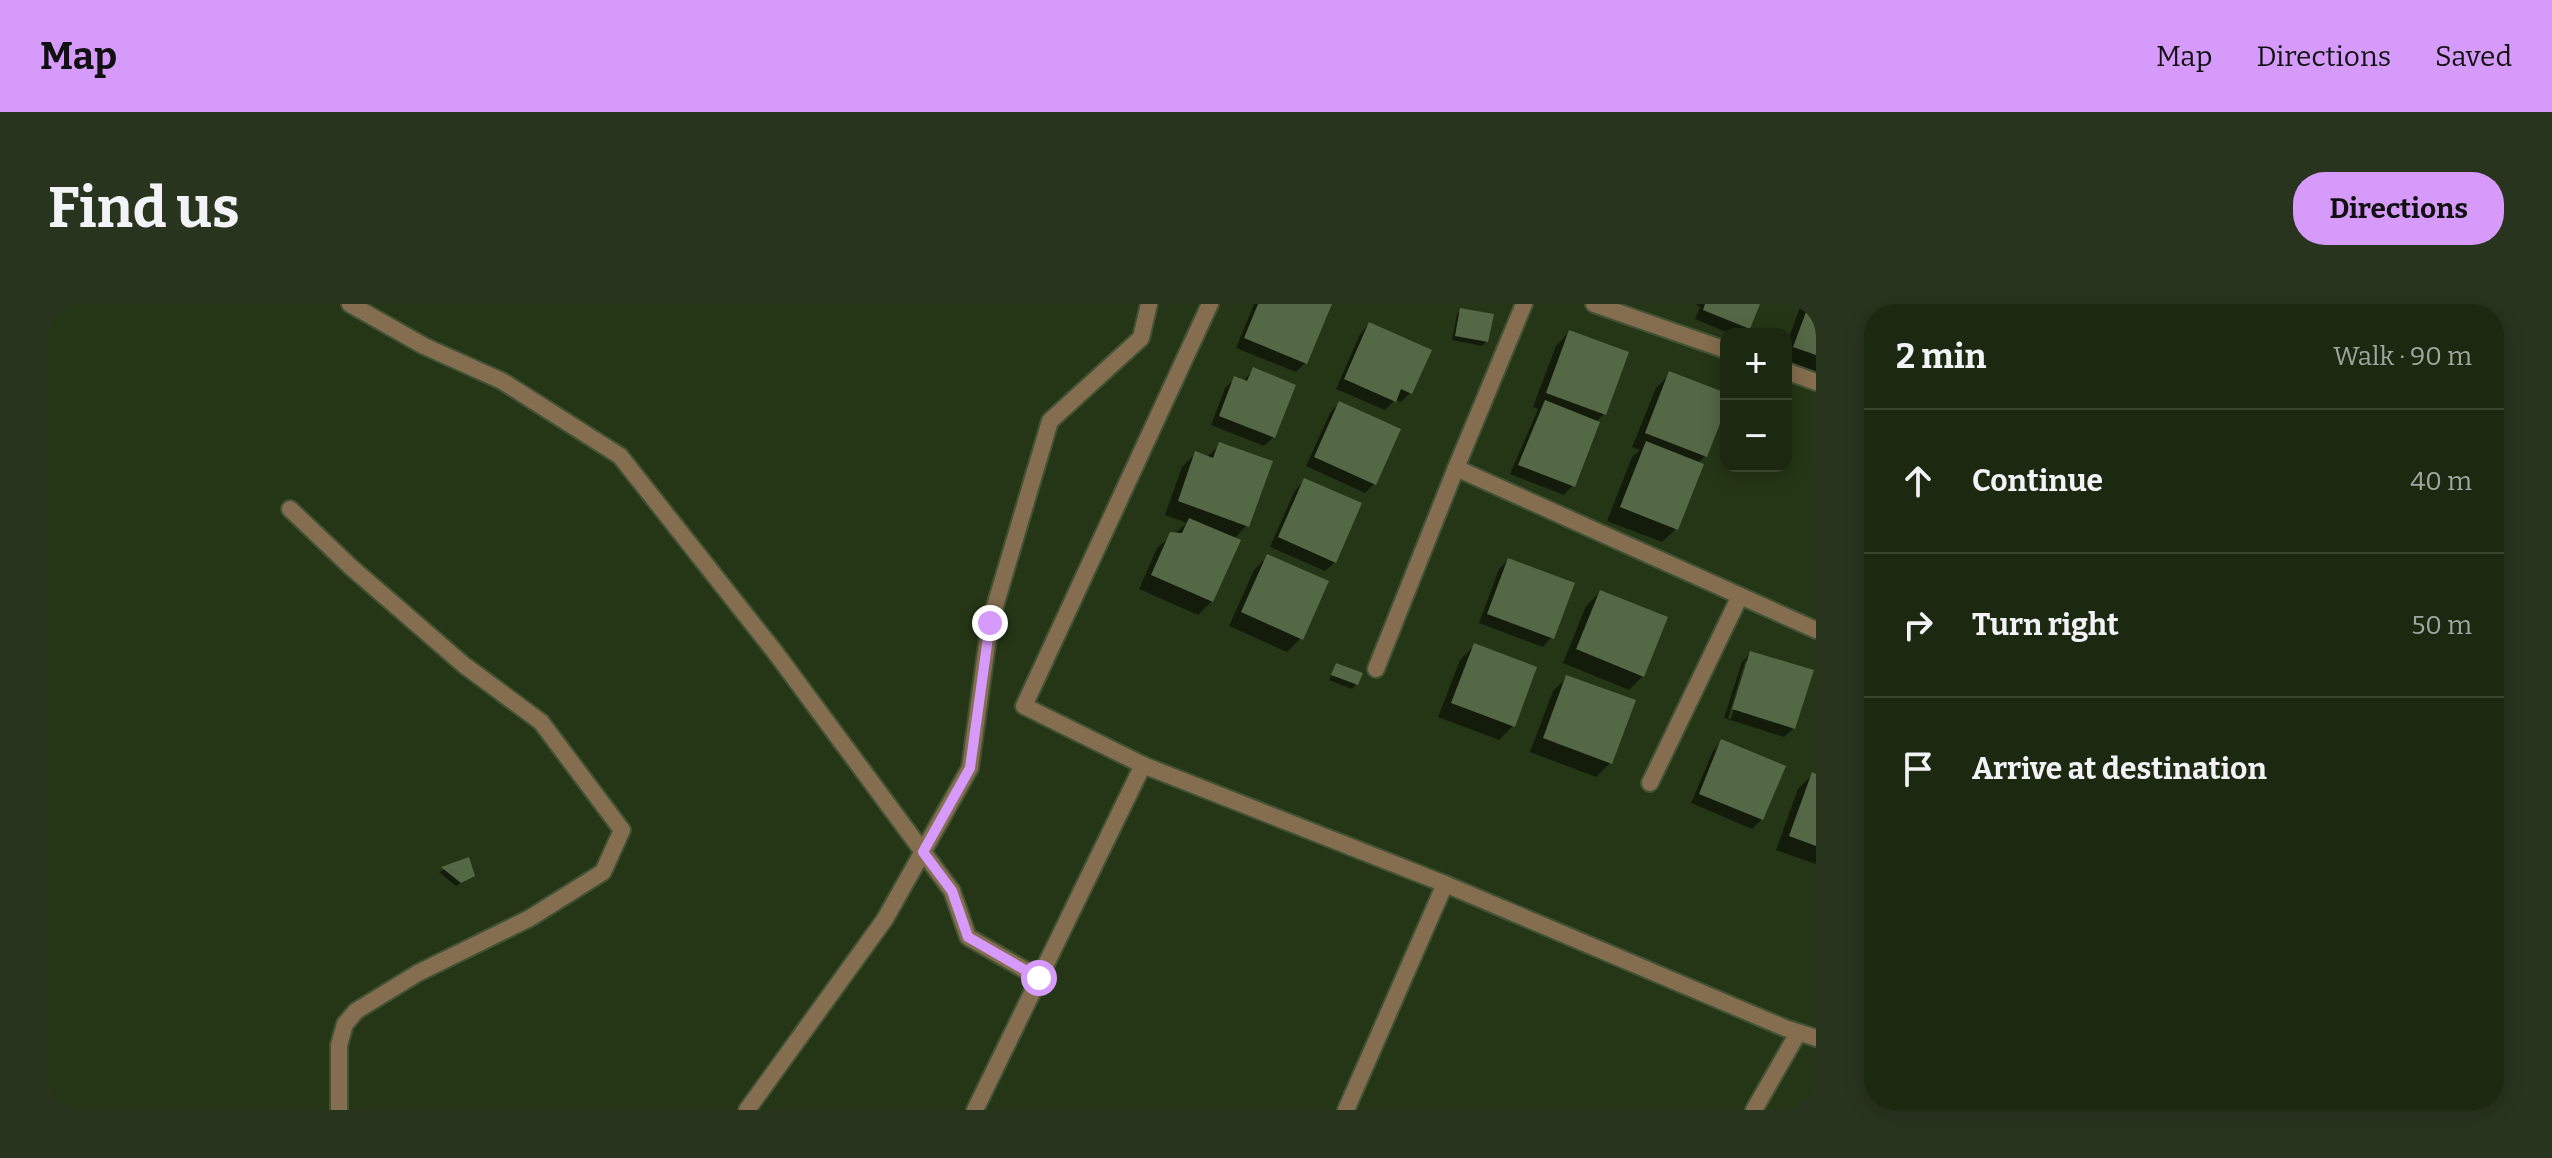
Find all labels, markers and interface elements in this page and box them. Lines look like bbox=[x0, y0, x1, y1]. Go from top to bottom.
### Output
text: Map bbox=[40, 33, 117, 79]
text: Map bbox=[2156, 40, 2212, 73]
text: Directions bbox=[2256, 40, 2391, 73]
text: Saved bbox=[2435, 40, 2512, 73]
button: Directions bbox=[2293, 172, 2504, 245]
text: Find us bbox=[48, 175, 240, 242]
map controls bbox=[1720, 328, 1792, 472]
button: + bbox=[1720, 328, 1792, 400]
text: 2 min bbox=[1896, 336, 1986, 377]
text: Walk · 90 m bbox=[2333, 341, 2472, 372]
button: − bbox=[1720, 400, 1792, 472]
icon: ahead bbox=[1896, 459, 1940, 503]
text: Continue bbox=[1972, 463, 2103, 499]
text: 40 m bbox=[2410, 466, 2472, 497]
icon: right bbox=[1896, 603, 1940, 647]
route end bbox=[972, 605, 1008, 641]
text: Turn right bbox=[1972, 607, 2119, 643]
text: 50 m bbox=[2411, 610, 2472, 641]
icon: arrive bbox=[1896, 747, 1940, 791]
text: Arrive at destination bbox=[1972, 751, 2267, 787]
route start bbox=[1021, 960, 1057, 996]

